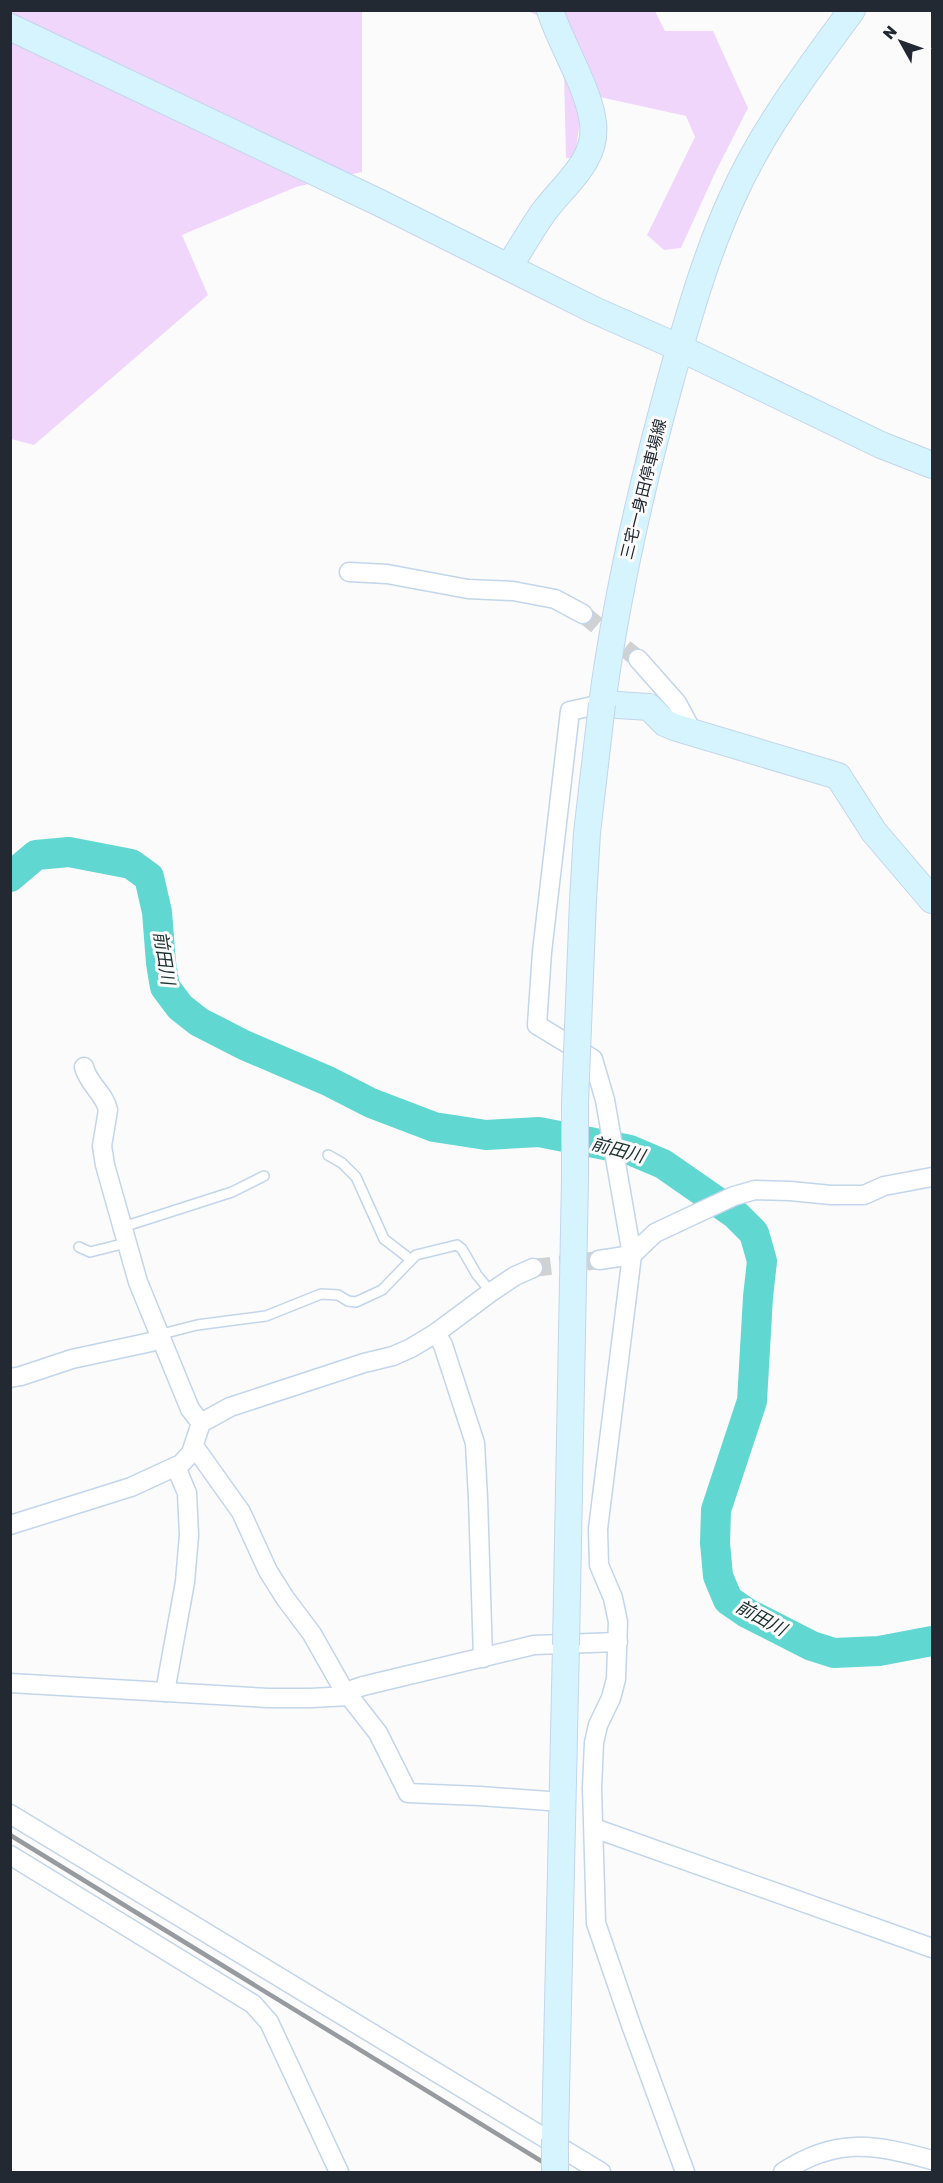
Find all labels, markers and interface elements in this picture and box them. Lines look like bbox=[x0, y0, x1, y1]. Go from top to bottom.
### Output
north arrow bbox=[871, 12, 931, 72]
text: N bbox=[879, 22, 901, 43]
street label: 三宅一身田停車場線 bbox=[617, 417, 670, 561]
water label: 前田川 bbox=[149, 930, 179, 988]
water label: 前田川 bbox=[589, 1132, 649, 1168]
water label: 前田川 bbox=[732, 1595, 792, 1642]

